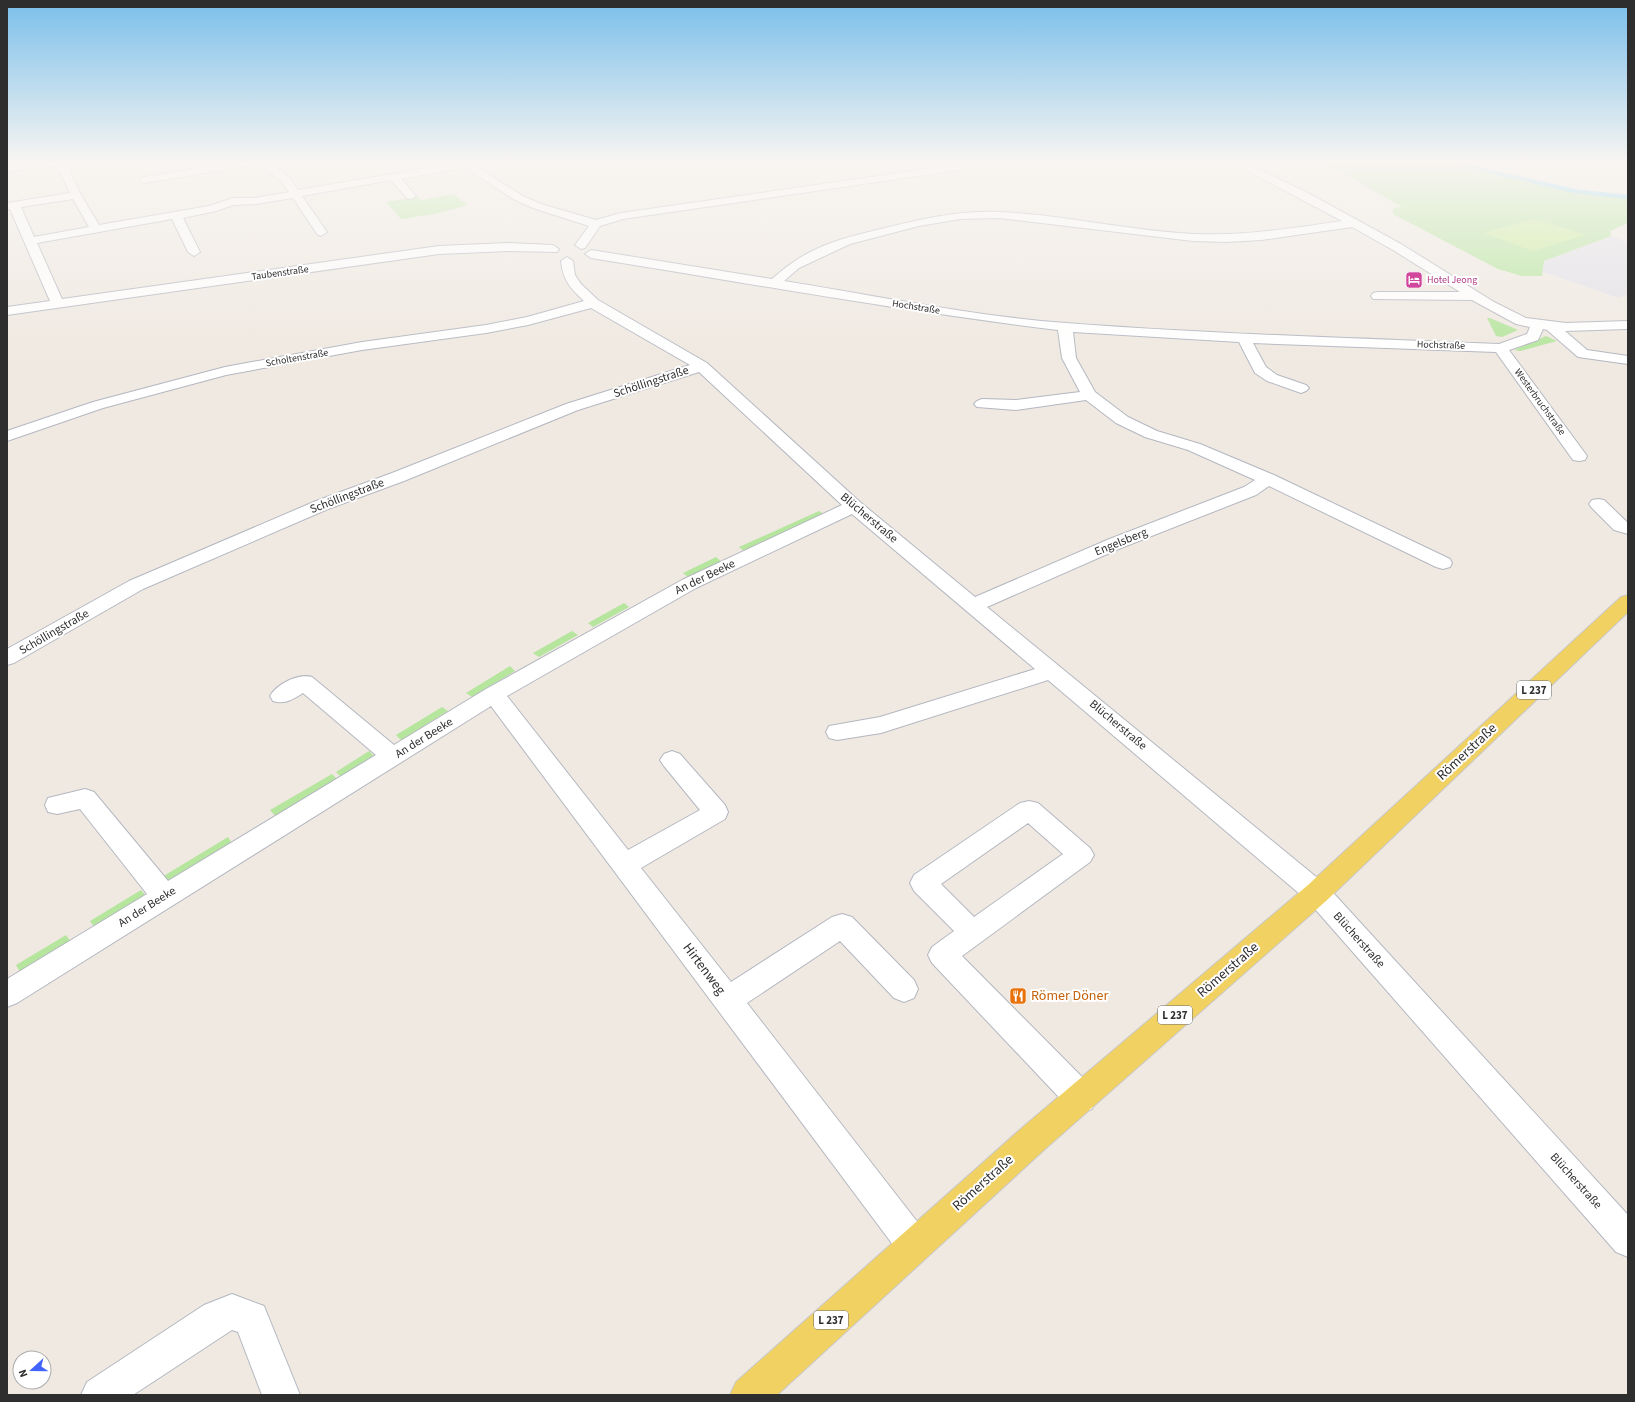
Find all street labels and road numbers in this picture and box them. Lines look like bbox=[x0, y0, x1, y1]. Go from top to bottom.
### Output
street label: Taubenstraße bbox=[251, 262, 309, 284]
street label: Hochstraße bbox=[891, 296, 941, 318]
street label: Hochstraße bbox=[1417, 337, 1465, 353]
street label: Scholtenstraße bbox=[265, 346, 329, 370]
street label: Schöllingstraße bbox=[611, 362, 691, 402]
street label: Westerbruchstraße bbox=[1511, 366, 1569, 438]
street label: Schöllingstraße bbox=[307, 474, 387, 518]
street label: Blücherstraße bbox=[837, 489, 901, 547]
street label: Engelsberg bbox=[1092, 524, 1150, 560]
street label: An der Beeke bbox=[672, 555, 738, 599]
street label: Schöllingstraße bbox=[16, 605, 92, 659]
road number: L 237 bbox=[1517, 681, 1551, 699]
street label: Blücherstraße bbox=[1086, 696, 1150, 754]
street label: An der Beeke bbox=[392, 713, 456, 763]
street label: Römerstraße bbox=[1433, 719, 1502, 785]
street label: An der Beeke bbox=[115, 882, 179, 932]
street label: Blücherstraße bbox=[1329, 908, 1389, 972]
street label: Römerstraße bbox=[1193, 938, 1263, 1002]
street label: Hirtenweg bbox=[678, 939, 730, 999]
road number: L 237 bbox=[1158, 1006, 1192, 1024]
street label: Blücherstraße bbox=[1546, 1149, 1606, 1213]
street label: Römerstraße bbox=[948, 1150, 1018, 1216]
road number: L 237 bbox=[814, 1311, 848, 1329]

